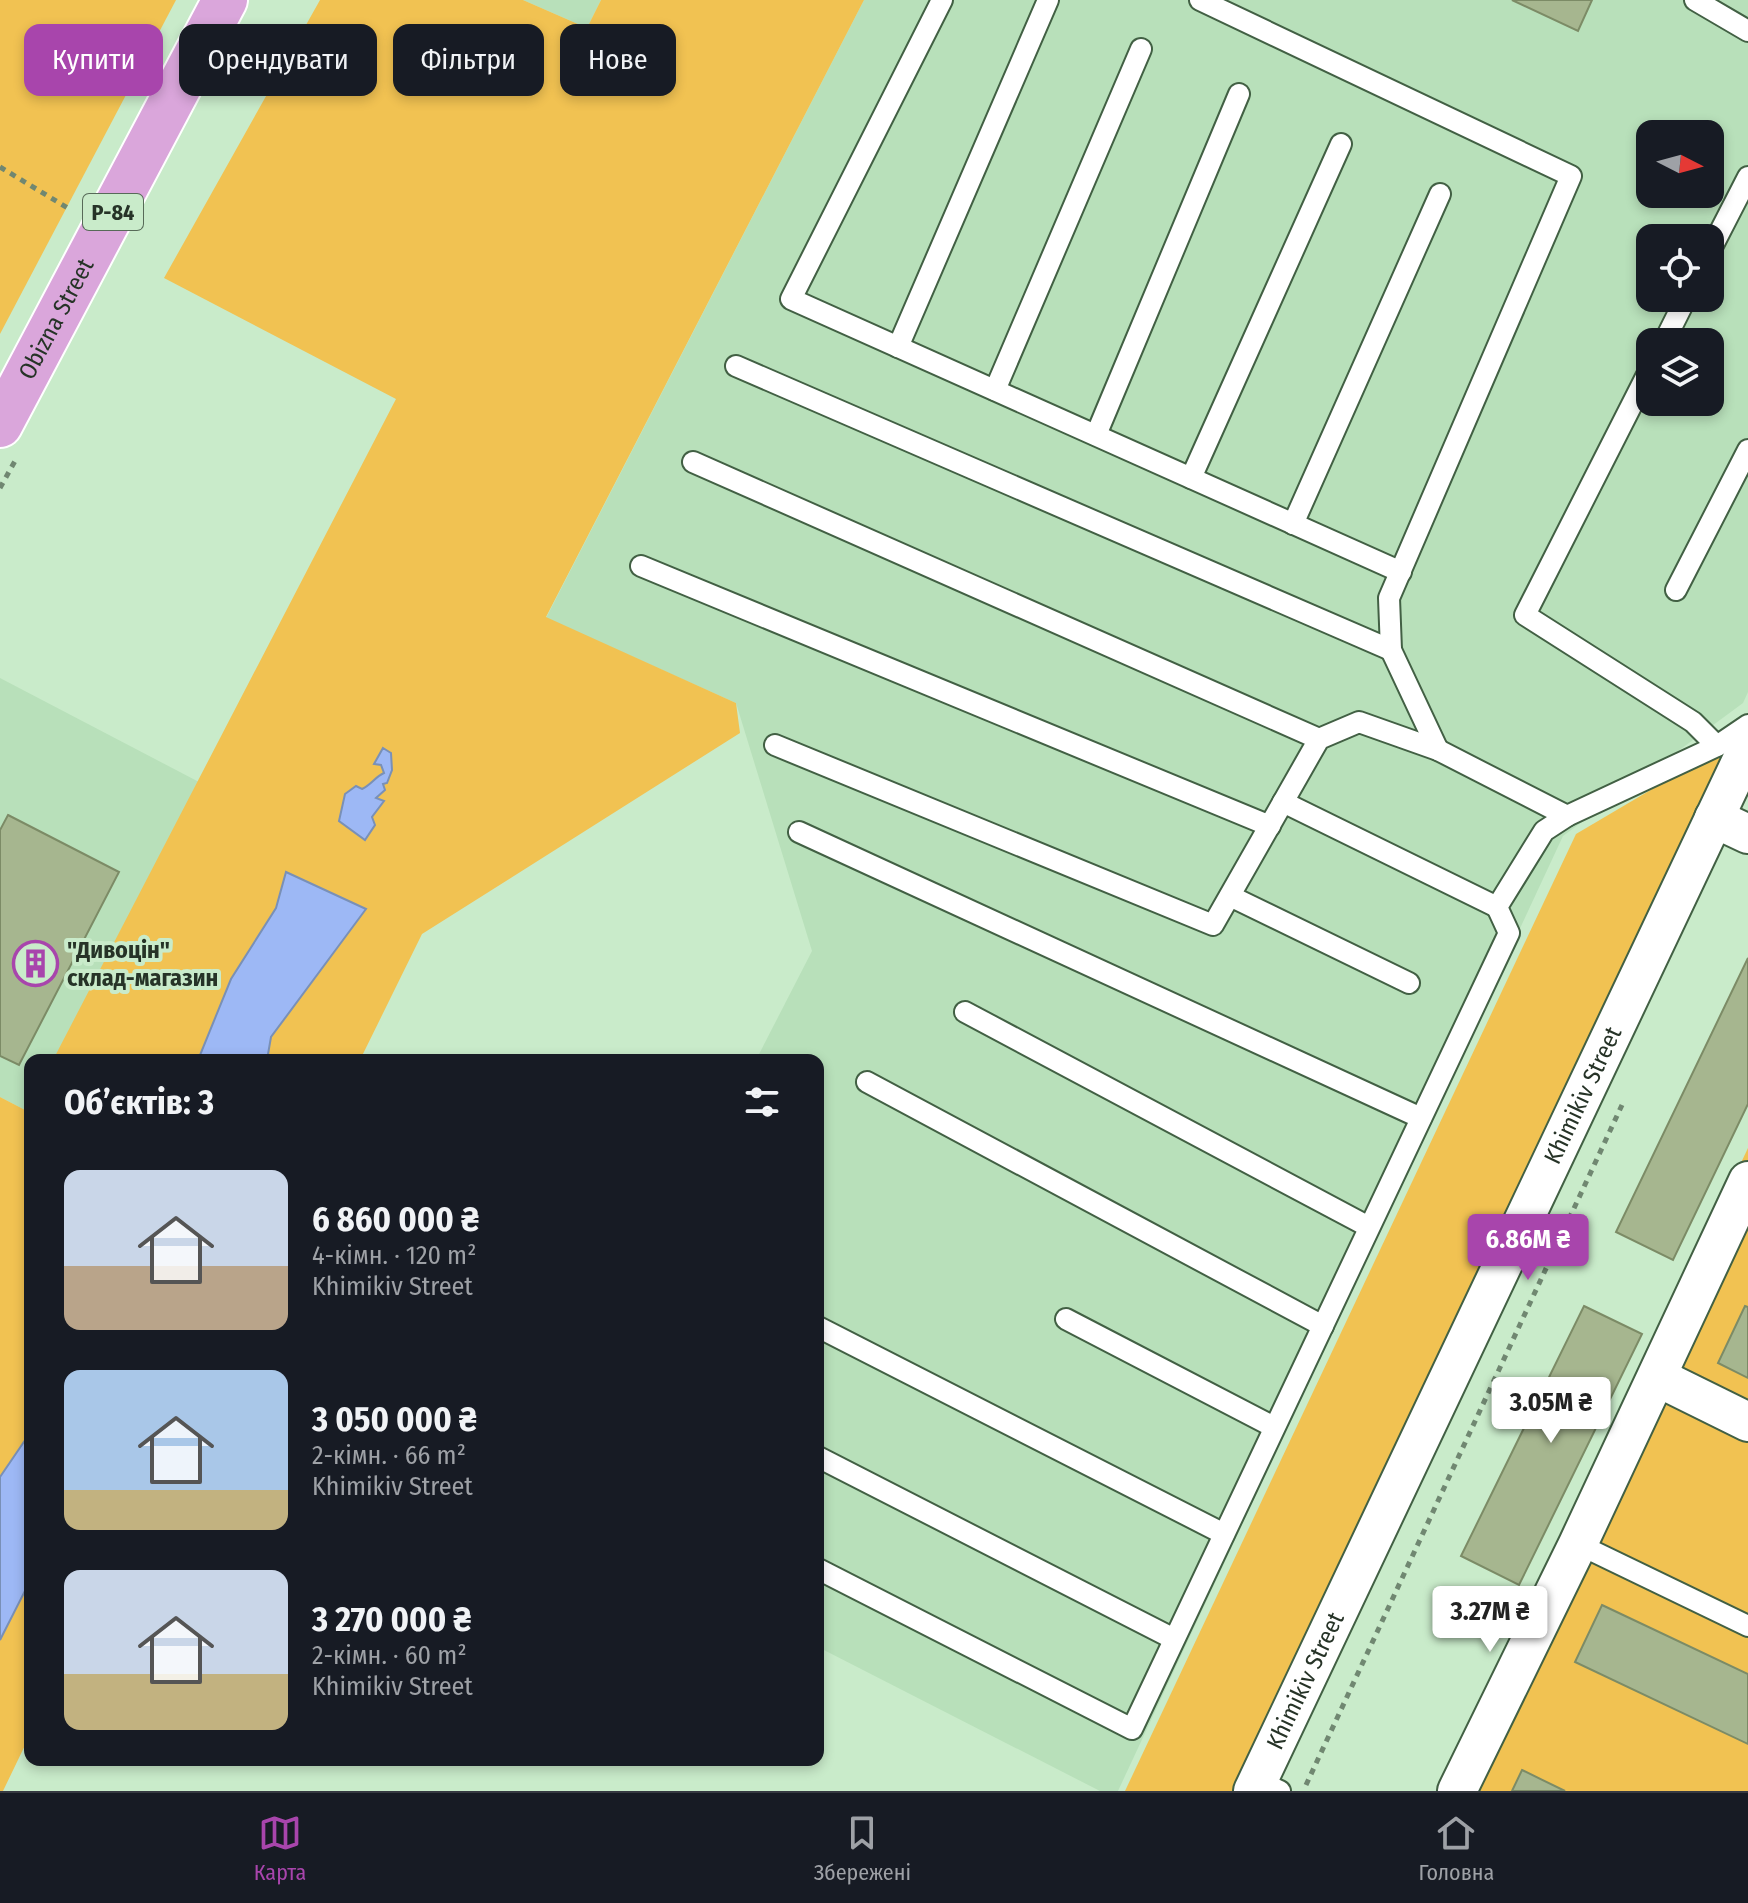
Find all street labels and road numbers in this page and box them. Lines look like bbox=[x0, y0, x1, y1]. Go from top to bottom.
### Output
road number: Р-84 bbox=[83, 194, 143, 230]
street label: Obizna Street bbox=[13, 254, 100, 384]
street label: Khimikiv Street bbox=[1538, 1022, 1627, 1168]
street label: Khimikiv Street bbox=[1261, 1608, 1350, 1754]

